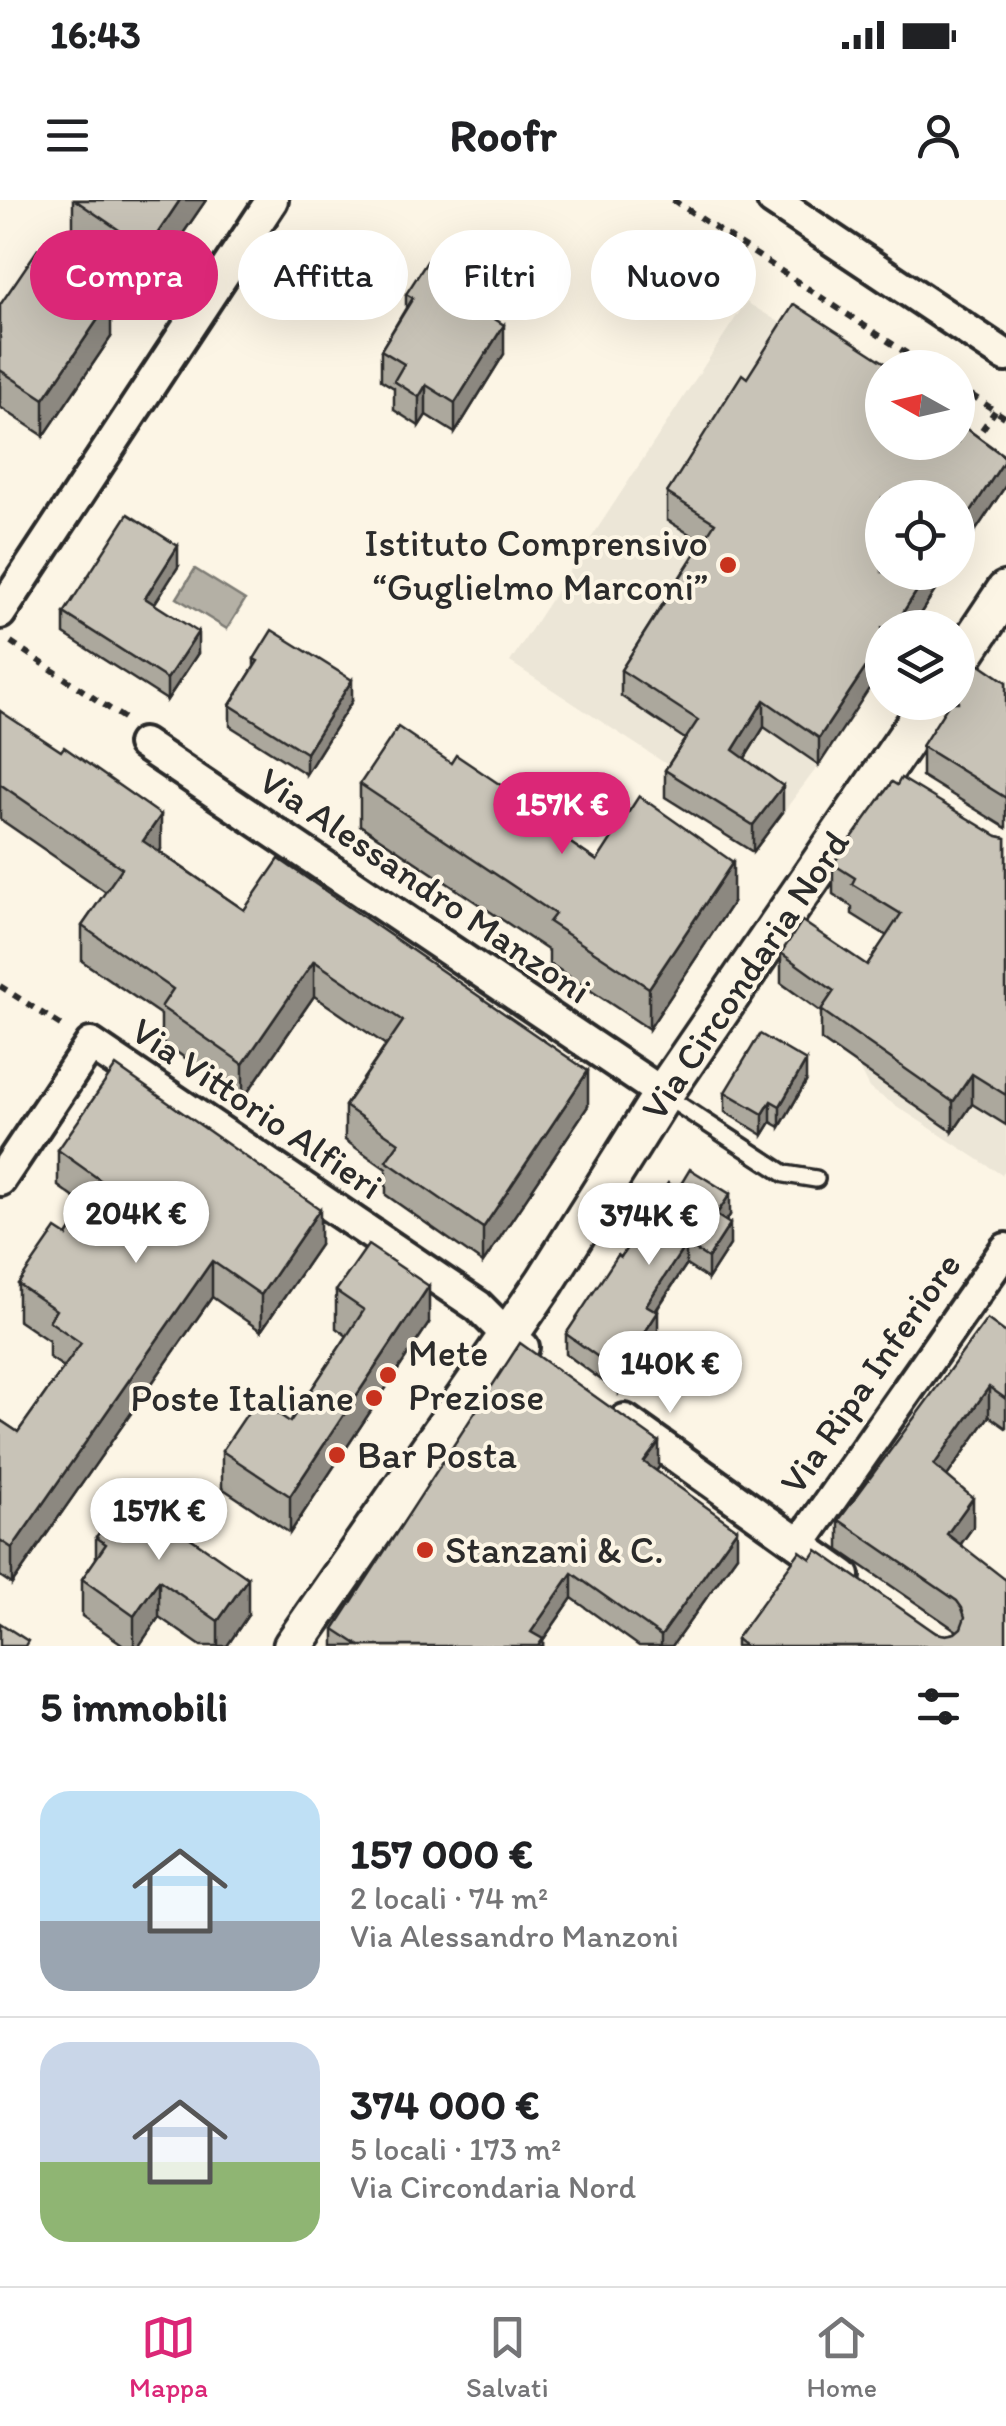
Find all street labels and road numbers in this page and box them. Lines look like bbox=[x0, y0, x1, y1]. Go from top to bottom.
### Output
street label: Via Alessandro Manzoni bbox=[250, 757, 600, 1013]
street label: Via Circondaria Nord bbox=[631, 821, 859, 1129]
street label: Via Vittorio Alfieri bbox=[123, 1007, 391, 1209]
street label: Via Ripa Inferiore bbox=[770, 1243, 970, 1503]

